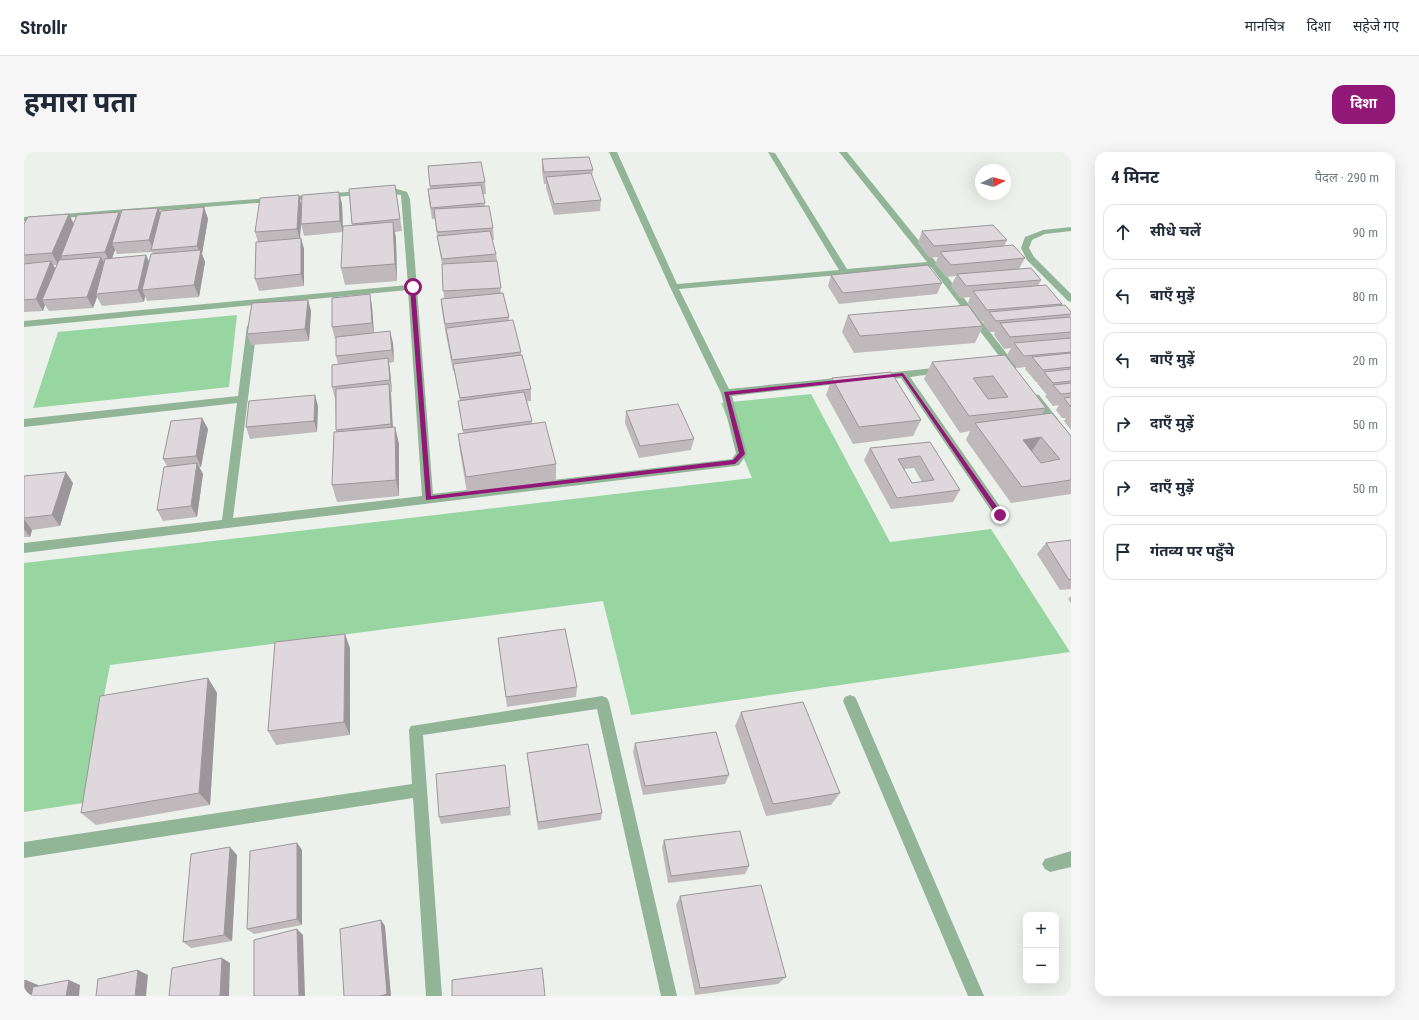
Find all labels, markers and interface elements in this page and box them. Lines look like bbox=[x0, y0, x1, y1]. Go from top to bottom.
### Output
text: Strollr bbox=[20, 16, 67, 39]
text: मानचित्र bbox=[1245, 18, 1285, 34]
text: दिशा bbox=[1307, 18, 1331, 34]
text: सहेजे गए bbox=[1353, 18, 1399, 34]
button: दिशा bbox=[1332, 85, 1395, 124]
text: हमारा पता bbox=[24, 86, 136, 119]
north arrow bbox=[975, 164, 1011, 200]
text: 4 मिनट bbox=[1111, 167, 1159, 187]
text: पैदल · 290 m bbox=[1315, 170, 1379, 185]
icon: ahead bbox=[1112, 221, 1134, 243]
text: सीधे चलें bbox=[1150, 222, 1201, 240]
text: 90 m bbox=[1352, 225, 1378, 240]
route start bbox=[404, 278, 422, 296]
icon: left bbox=[1112, 285, 1134, 307]
text: बाएँ मुड़ें bbox=[1150, 286, 1195, 304]
text: 80 m bbox=[1352, 289, 1378, 304]
icon: left bbox=[1112, 349, 1134, 371]
text: बाएँ मुड़ें bbox=[1150, 350, 1195, 368]
text: 20 m bbox=[1352, 353, 1378, 368]
icon: right bbox=[1112, 413, 1134, 435]
text: दाएँ मुड़ें bbox=[1150, 414, 1194, 432]
text: 50 m bbox=[1352, 417, 1378, 432]
icon: right bbox=[1112, 477, 1134, 499]
text: दाएँ मुड़ें bbox=[1150, 478, 1194, 496]
text: 50 m bbox=[1352, 481, 1378, 496]
route end bbox=[991, 506, 1009, 524]
icon: arrive bbox=[1112, 541, 1134, 563]
text: गंतव्य पर पहुँचे bbox=[1150, 542, 1234, 560]
map controls bbox=[1023, 912, 1059, 984]
button: + bbox=[1023, 912, 1059, 948]
button: − bbox=[1023, 948, 1059, 984]

